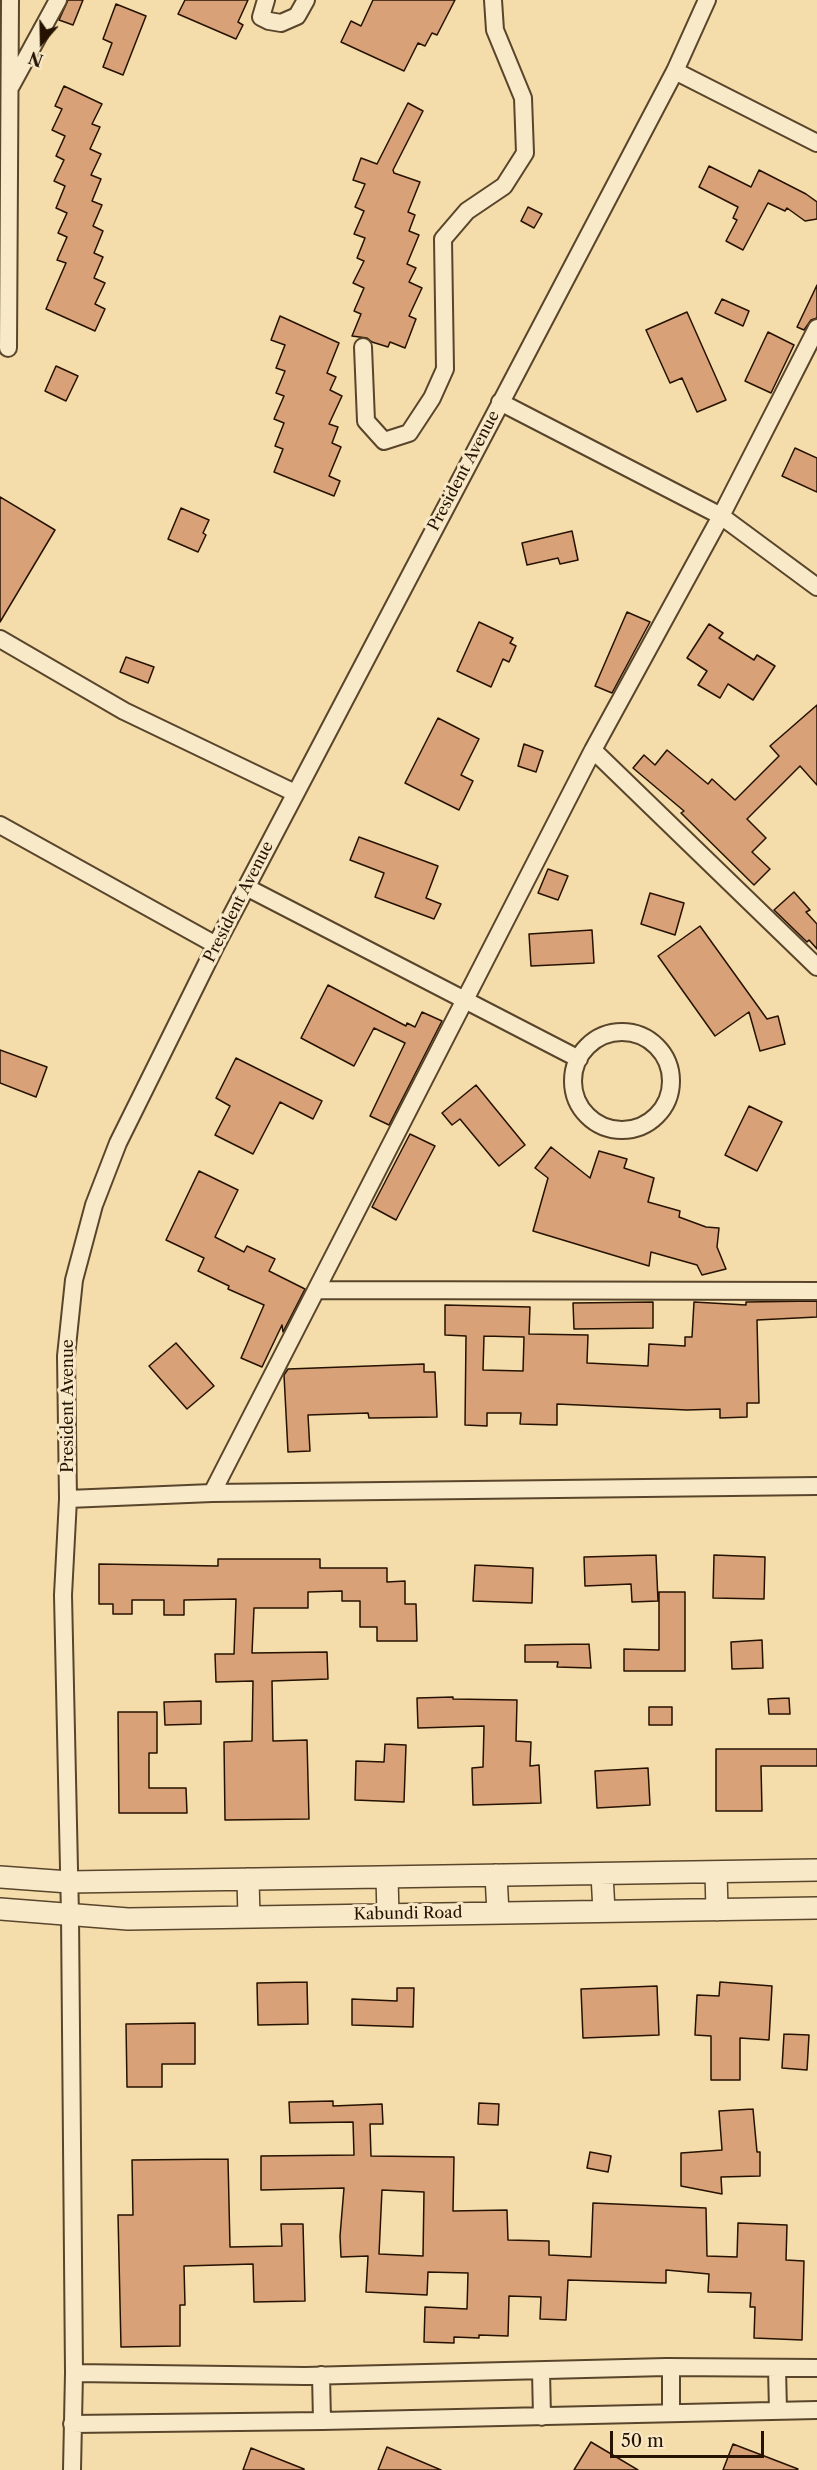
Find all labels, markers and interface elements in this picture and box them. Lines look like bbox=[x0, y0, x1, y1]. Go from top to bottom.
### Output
north arrow bbox=[12, 12, 72, 72]
text: N bbox=[26, 47, 46, 71]
street label: President Avenue bbox=[424, 408, 504, 534]
street label: President Avenue bbox=[200, 838, 278, 966]
street label: President Avenue bbox=[58, 1339, 78, 1473]
street label: Kabundi Road bbox=[353, 1903, 463, 1925]
scale bar bbox=[613, 2419, 768, 2457]
text: 50 m bbox=[621, 2430, 664, 2452]

